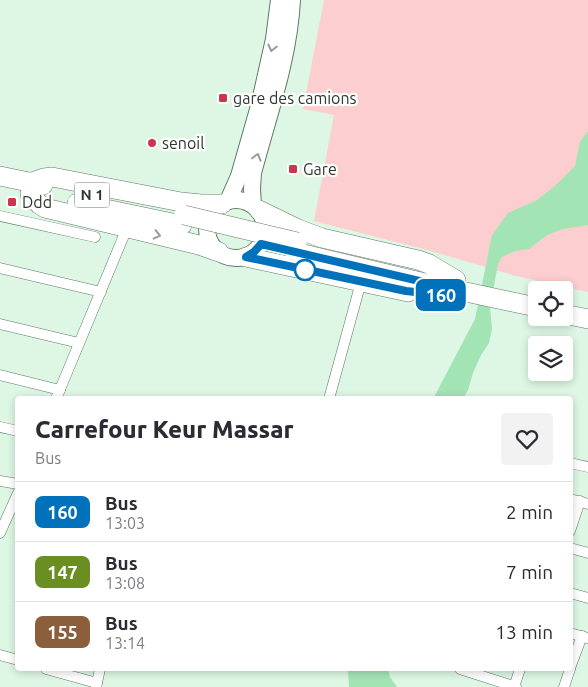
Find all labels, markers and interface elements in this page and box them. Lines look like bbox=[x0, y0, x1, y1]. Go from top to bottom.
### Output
one-way arrow bbox=[268, 44, 278, 53]
place label: gare des camions bbox=[233, 89, 357, 107]
marker: gare des camions bbox=[217, 92, 229, 104]
place label: senoil bbox=[162, 134, 204, 152]
marker: senoil bbox=[146, 137, 158, 149]
one-way arrow bbox=[252, 153, 262, 162]
place label: Gare bbox=[303, 160, 337, 178]
marker: Gare bbox=[287, 163, 299, 175]
road number: N 1 bbox=[74, 182, 110, 208]
place label: Ddd bbox=[22, 193, 52, 211]
marker: Ddd bbox=[6, 196, 18, 208]
one-way arrow bbox=[152, 229, 161, 240]
unlabelled marker bbox=[294, 259, 316, 281]
line badge: 160 bbox=[412, 279, 470, 311]
map controls bbox=[528, 281, 573, 381]
button: locate bbox=[528, 281, 573, 326]
text: 160 bbox=[426, 285, 456, 305]
button: layers bbox=[528, 336, 573, 381]
button: heart bbox=[501, 413, 553, 465]
text: Carrefour Keur Massar bbox=[35, 416, 294, 443]
text: Bus bbox=[35, 449, 61, 467]
text: Bus bbox=[105, 492, 138, 514]
text: 2 min bbox=[506, 501, 553, 523]
text: 160 bbox=[47, 502, 78, 522]
text: 13:03 bbox=[105, 514, 145, 532]
text: Bus bbox=[105, 552, 138, 574]
text: 7 min bbox=[506, 561, 553, 583]
text: 147 bbox=[47, 562, 78, 582]
text: 13:08 bbox=[105, 574, 145, 592]
text: Bus bbox=[105, 612, 138, 634]
text: 13 min bbox=[495, 621, 553, 643]
text: 155 bbox=[47, 622, 78, 642]
text: 13:14 bbox=[105, 634, 145, 652]

